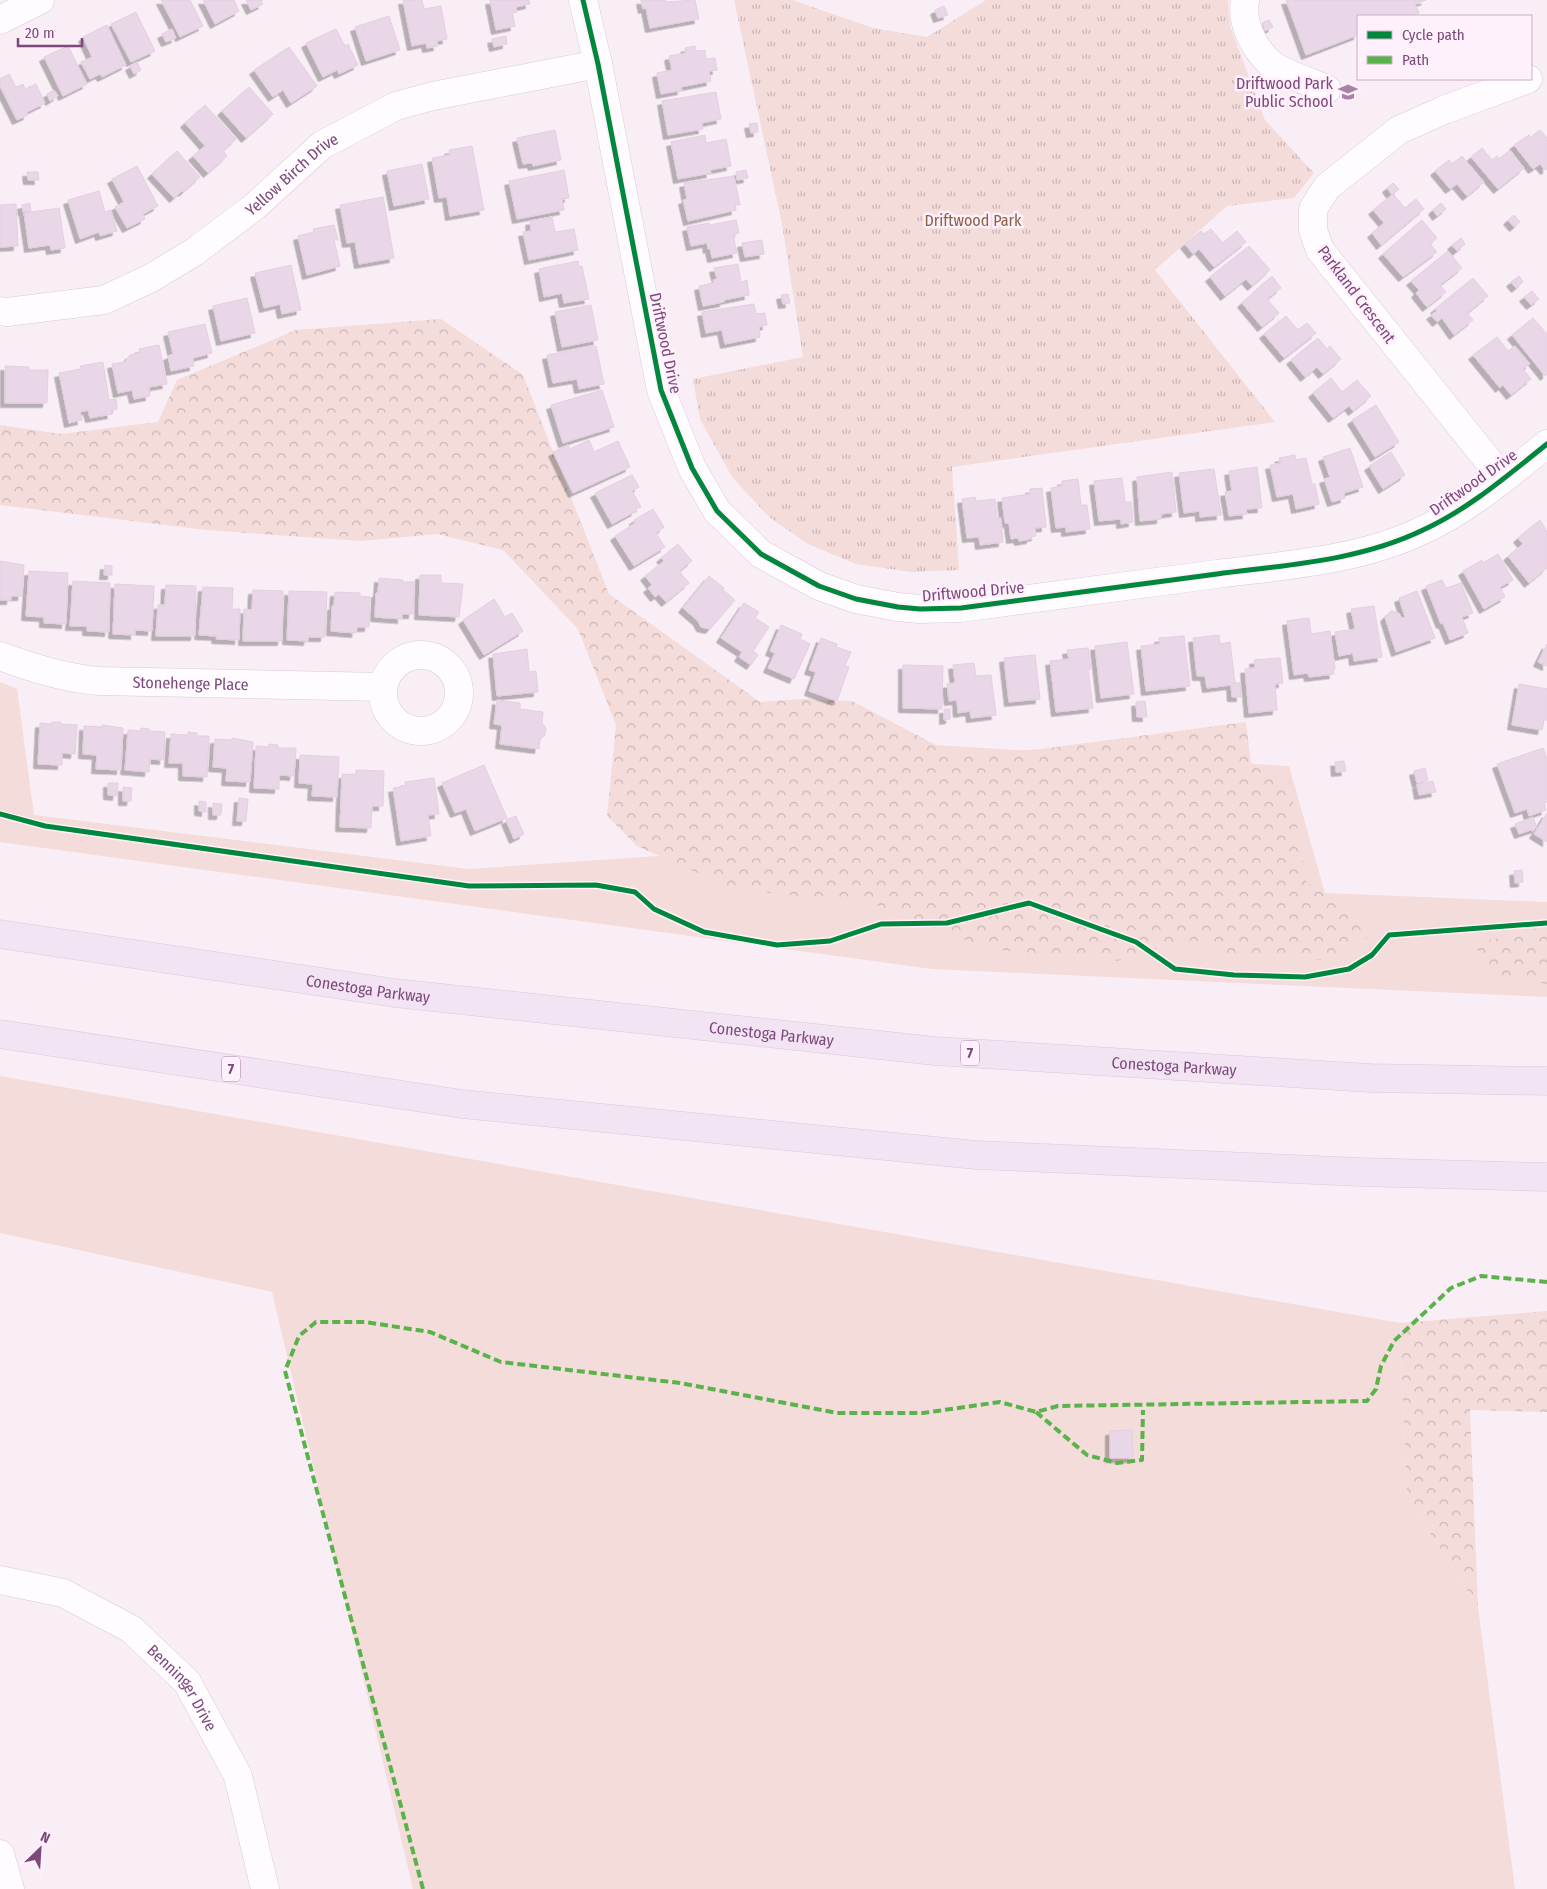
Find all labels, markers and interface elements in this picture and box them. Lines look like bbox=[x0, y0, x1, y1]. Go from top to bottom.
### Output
scale bar bbox=[18, 15, 81, 47]
legend bbox=[1357, 15, 1532, 80]
text: 20 m bbox=[25, 24, 55, 42]
text: Cycle path bbox=[1402, 26, 1465, 44]
text: Path bbox=[1402, 51, 1429, 69]
place label: Driftwood Park Public School bbox=[1236, 74, 1334, 111]
school or university icon: Driftwood Park Public School bbox=[1337, 81, 1359, 103]
street label: Yellow Birch Drive bbox=[242, 129, 341, 220]
park label: Driftwood Park bbox=[924, 211, 1022, 230]
street label: Parkland Crescent bbox=[1314, 242, 1400, 347]
street label: Driftwood Drive bbox=[646, 291, 685, 395]
street label: Driftwood Drive bbox=[1426, 445, 1521, 520]
street label: Driftwood Drive bbox=[921, 578, 1025, 605]
street label: Stonehenge Place bbox=[132, 673, 249, 694]
street label: Conestoga Parkway bbox=[305, 971, 432, 1007]
street label: Conestoga Parkway bbox=[708, 1018, 835, 1050]
road number: 7 bbox=[961, 1040, 979, 1066]
street label: Conestoga Parkway bbox=[1111, 1053, 1238, 1080]
road number: 7 bbox=[222, 1056, 240, 1082]
street label: Benninger Drive bbox=[143, 1641, 221, 1734]
north arrow bbox=[15, 1824, 65, 1874]
text: N bbox=[38, 1828, 53, 1847]

